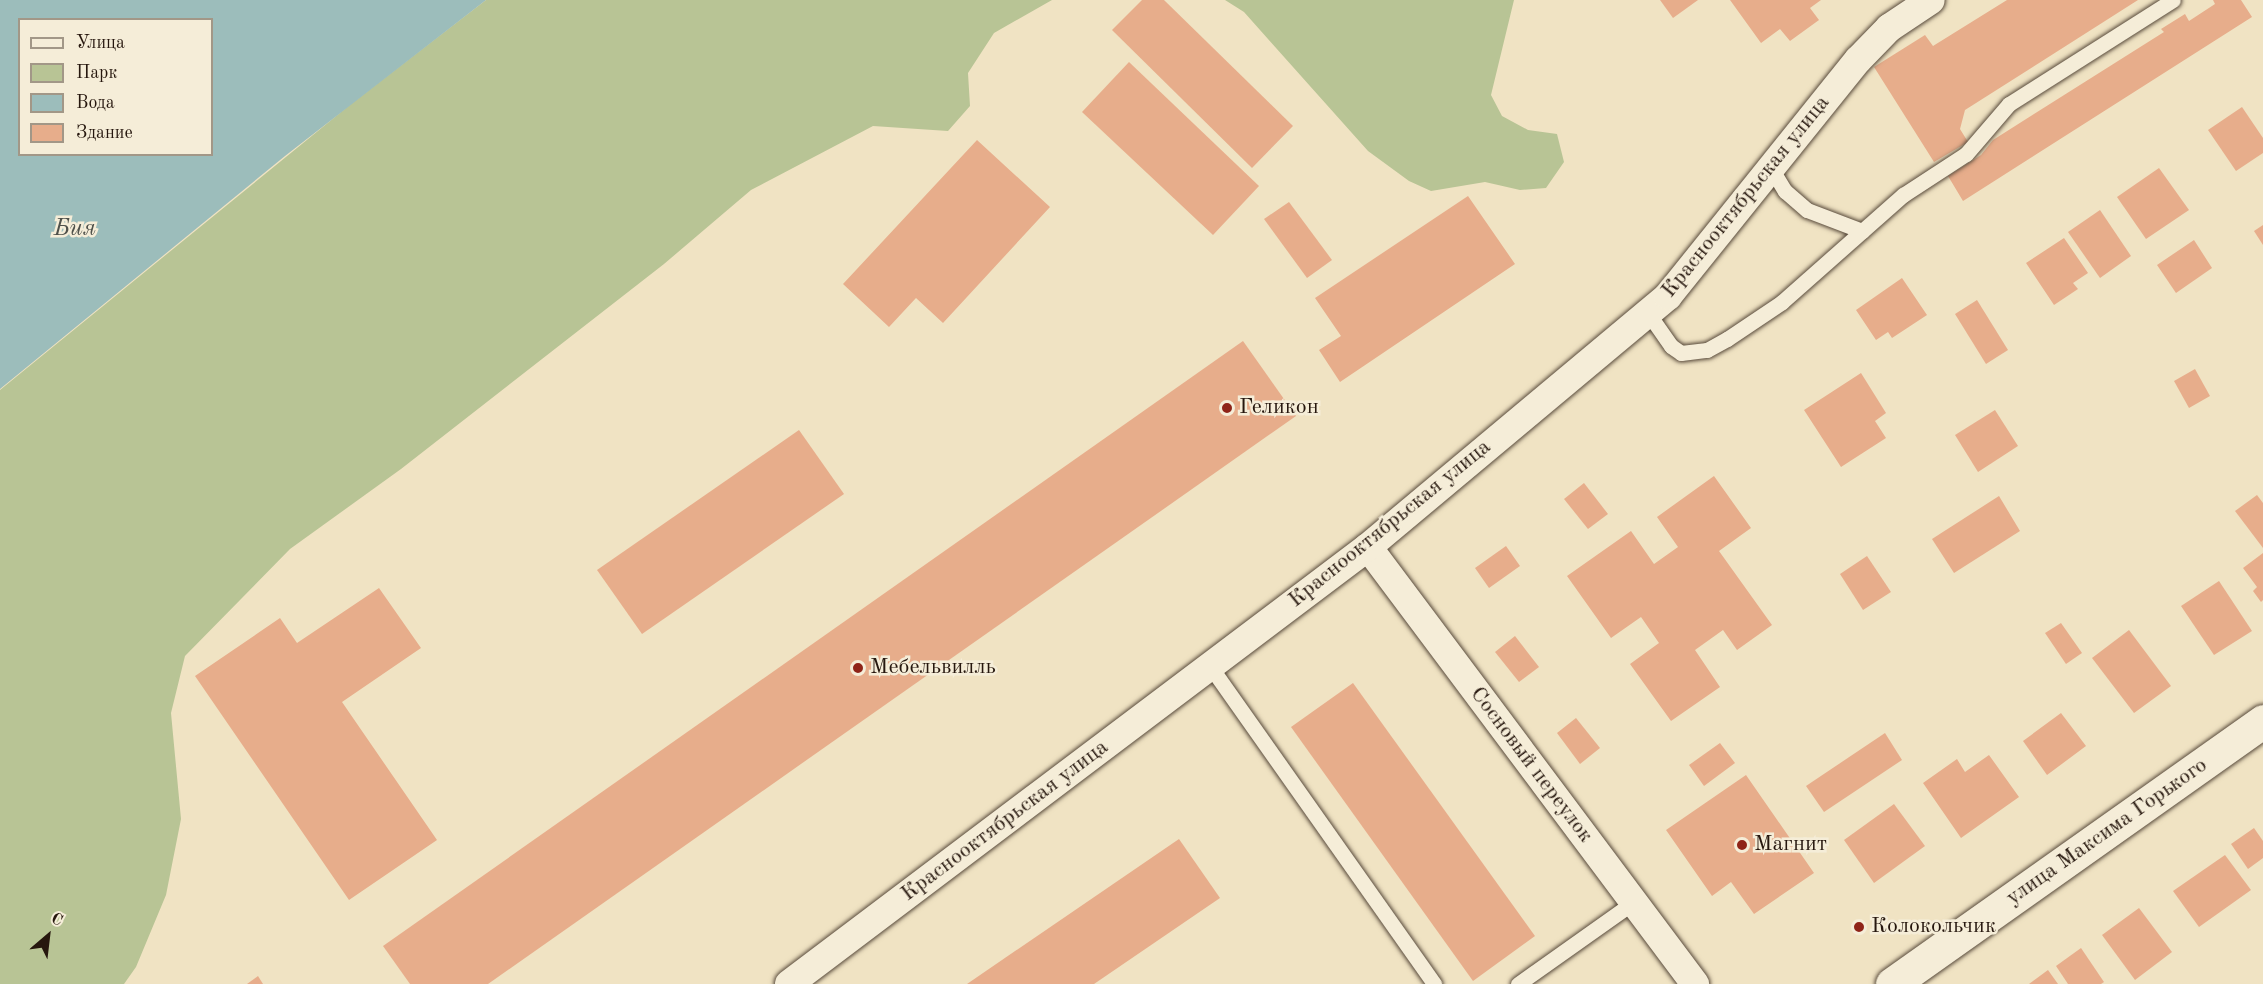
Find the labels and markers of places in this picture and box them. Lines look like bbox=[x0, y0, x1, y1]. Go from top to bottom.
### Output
place label: Геликон bbox=[1239, 395, 1319, 421]
marker: Геликон bbox=[1220, 401, 1234, 415]
place label: Мебельвилль bbox=[870, 655, 996, 681]
marker: Мебельвилль bbox=[851, 661, 865, 675]
place label: Магнит bbox=[1754, 832, 1827, 858]
marker: Магнит bbox=[1735, 838, 1749, 852]
place label: Колокольчик bbox=[1871, 914, 1996, 940]
marker: Колокольчик bbox=[1852, 920, 1866, 934]

